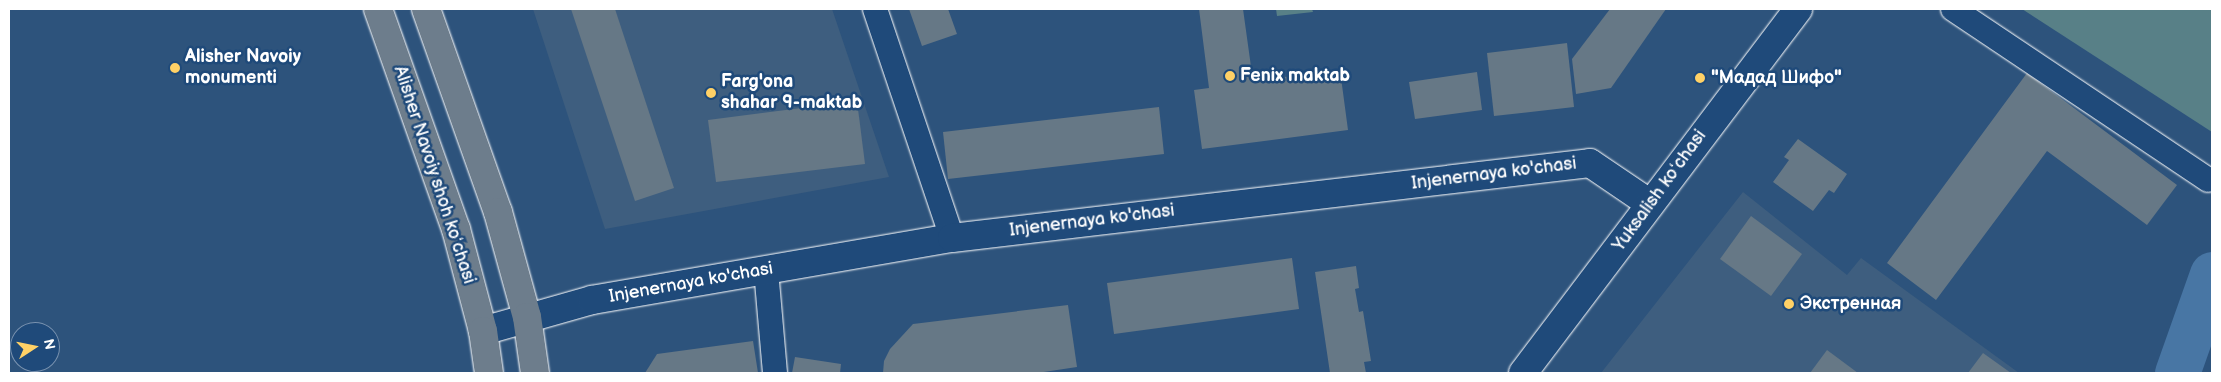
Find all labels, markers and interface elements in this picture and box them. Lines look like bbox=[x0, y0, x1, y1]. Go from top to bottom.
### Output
place label: Alisher Navoiy monumenti bbox=[185, 47, 301, 90]
marker: Alisher Navoiy monumenti bbox=[169, 62, 181, 74]
street label: Alisher Navoiy shoh koʻchasi bbox=[388, 63, 480, 287]
place label: Fenix maktab bbox=[1240, 65, 1350, 87]
place label: "Мадад Шифо" bbox=[1711, 67, 1842, 89]
marker: Fenix maktab bbox=[1224, 70, 1236, 82]
marker: "Мадад Шифо" bbox=[1693, 71, 1707, 85]
place label: Farg'ona shahar 9-maktab bbox=[721, 72, 862, 115]
marker: Farg'ona shahar 9-maktab bbox=[705, 87, 717, 99]
street label: Yuksalish koʻchasi bbox=[1609, 126, 1711, 256]
street label: Injenernaya ko'chasi bbox=[1410, 153, 1578, 195]
street label: Injenernaya ko'chasi bbox=[1008, 200, 1176, 242]
street label: Injenernaya ko'chasi bbox=[607, 258, 775, 308]
place label: Экстренная bbox=[1800, 293, 1901, 315]
marker: Экстренная bbox=[1782, 297, 1796, 311]
north arrow bbox=[10, 322, 60, 372]
text: N bbox=[40, 337, 59, 351]

